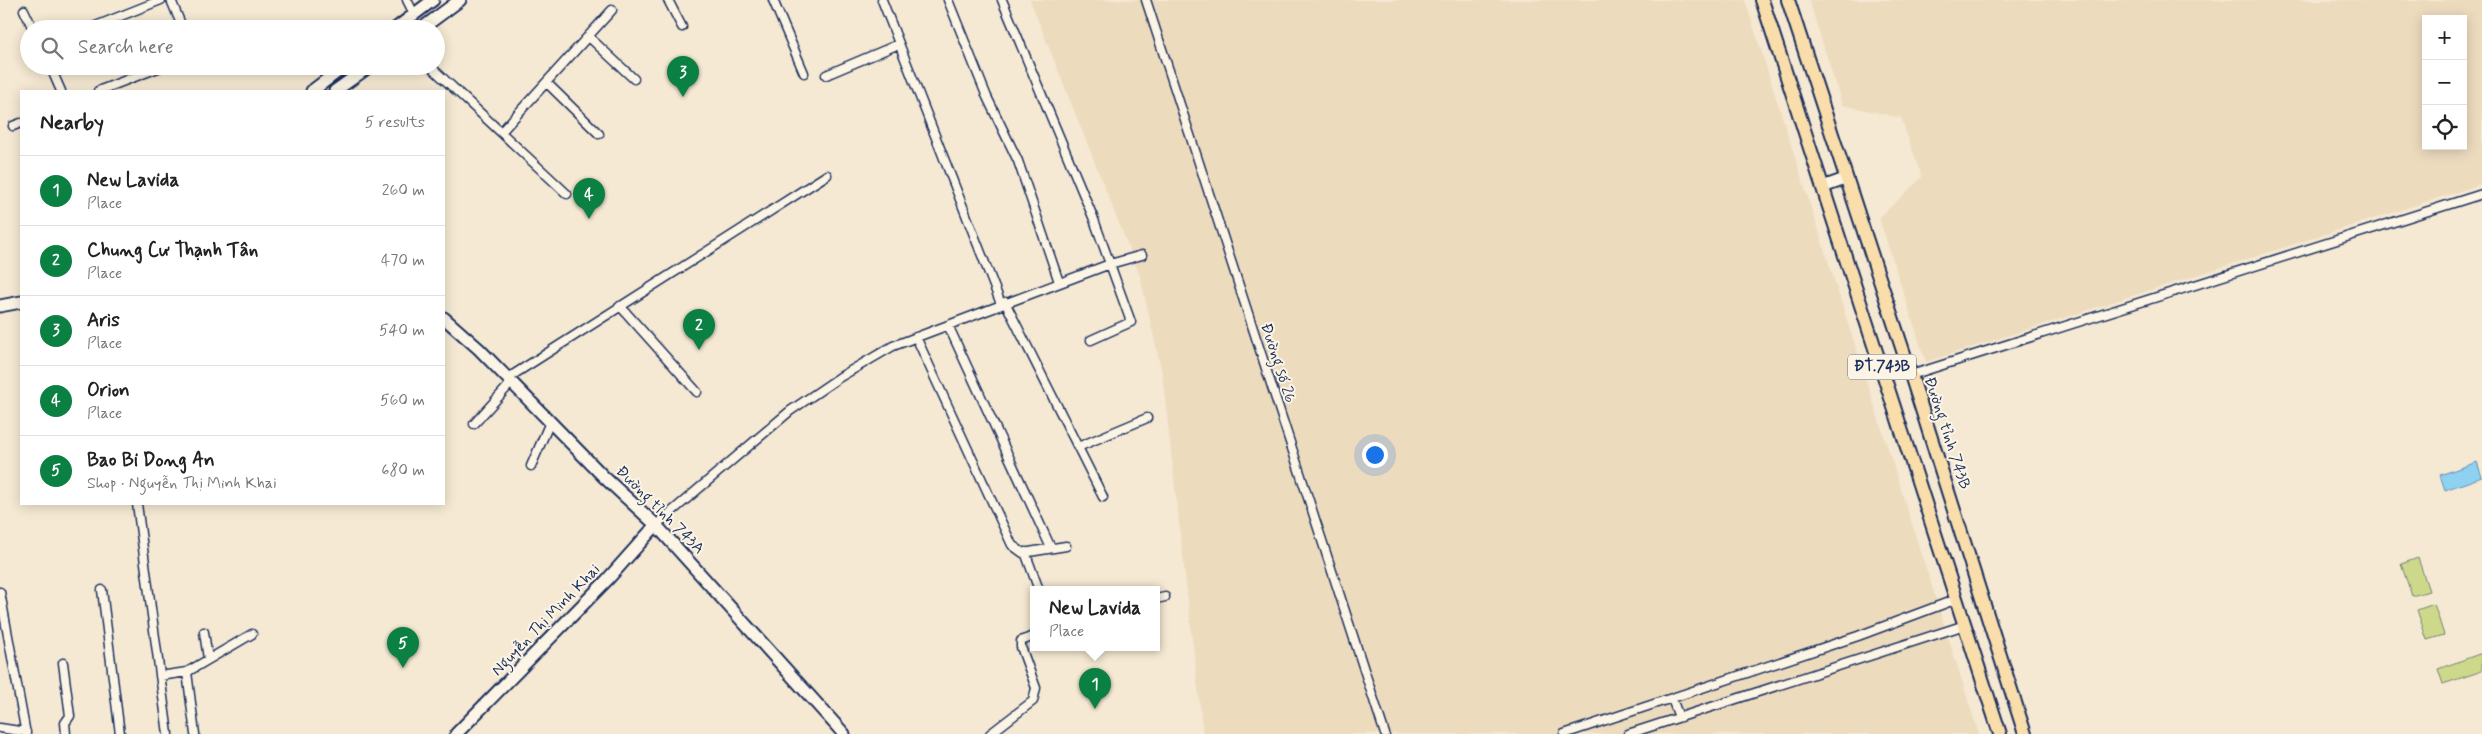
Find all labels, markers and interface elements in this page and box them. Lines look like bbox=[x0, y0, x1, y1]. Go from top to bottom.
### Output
map controls bbox=[2422, 15, 2467, 150]
button: + bbox=[2422, 15, 2467, 60]
search box bbox=[20, 20, 445, 75]
icon: search bbox=[38, 34, 66, 62]
text: Search here bbox=[78, 35, 174, 60]
pin: 3 bbox=[667, 56, 699, 97]
button: − bbox=[2422, 60, 2467, 105]
button: locate bbox=[2422, 105, 2467, 150]
text: Nearby bbox=[40, 109, 104, 137]
text: 5 results bbox=[365, 112, 425, 133]
text: New Lavida bbox=[87, 168, 179, 193]
pin: 4 bbox=[573, 178, 605, 219]
text: 1 bbox=[52, 180, 60, 201]
text: 260 m bbox=[382, 180, 425, 201]
text: Place bbox=[87, 193, 122, 214]
text: Chung Cư Thạnh Tân bbox=[87, 238, 258, 263]
text: 2 bbox=[52, 250, 60, 271]
text: 470 m bbox=[381, 250, 425, 271]
text: Place bbox=[87, 263, 122, 284]
text: Aris bbox=[87, 308, 120, 333]
pin: 2 bbox=[683, 309, 715, 350]
text: 3 bbox=[52, 320, 60, 341]
text: 540 m bbox=[379, 320, 425, 341]
street label: Đường số 26 bbox=[1254, 320, 1301, 406]
text: Place bbox=[87, 333, 122, 354]
road number: ĐT.743B bbox=[1848, 354, 1916, 380]
street label: Đường tỉnh 743B bbox=[1918, 374, 1975, 492]
text: Orion bbox=[87, 378, 130, 403]
text: 4 bbox=[51, 390, 61, 411]
text: 560 m bbox=[380, 390, 425, 411]
text: Place bbox=[87, 403, 122, 424]
your location bbox=[1362, 442, 1388, 468]
text: Bao Bi Dong An bbox=[87, 448, 215, 473]
text: 5 bbox=[51, 460, 61, 481]
text: 680 m bbox=[381, 460, 425, 481]
street label: Đường tỉnh 743A bbox=[610, 461, 709, 560]
text: Shop · Nguyễn Thị Minh Khai bbox=[87, 473, 277, 494]
street label: Nguyễn Thị Minh Khai bbox=[487, 559, 606, 681]
popup bbox=[1030, 586, 1160, 651]
text: New Lavida bbox=[1049, 596, 1141, 621]
text: Place bbox=[1049, 621, 1084, 642]
pin: 5 bbox=[387, 627, 419, 668]
pin: 1 bbox=[1079, 668, 1111, 709]

